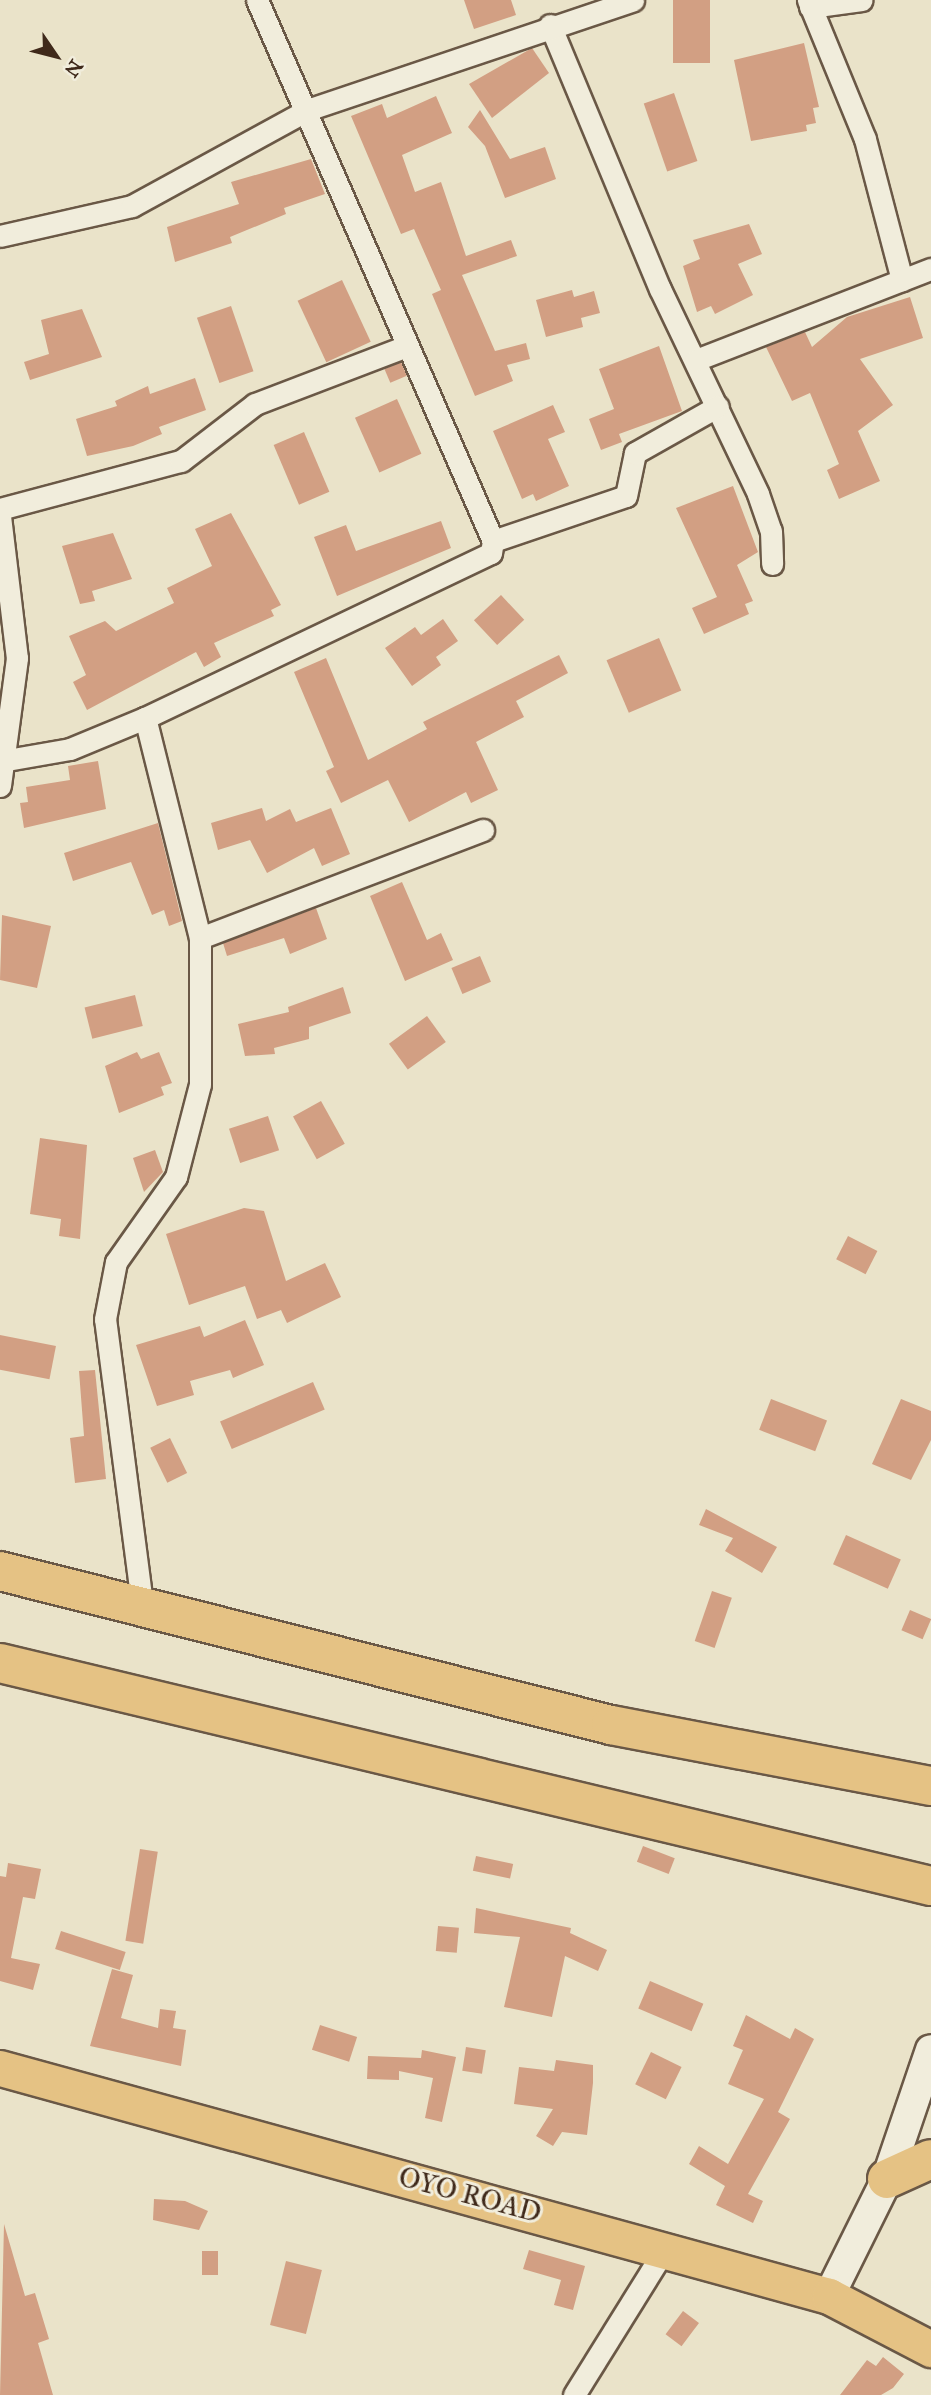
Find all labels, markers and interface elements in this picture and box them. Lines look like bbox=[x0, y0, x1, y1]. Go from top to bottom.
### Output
north arrow bbox=[21, 21, 91, 91]
text: N bbox=[60, 55, 88, 82]
street label: OYO ROAD bbox=[395, 2160, 545, 2230]

